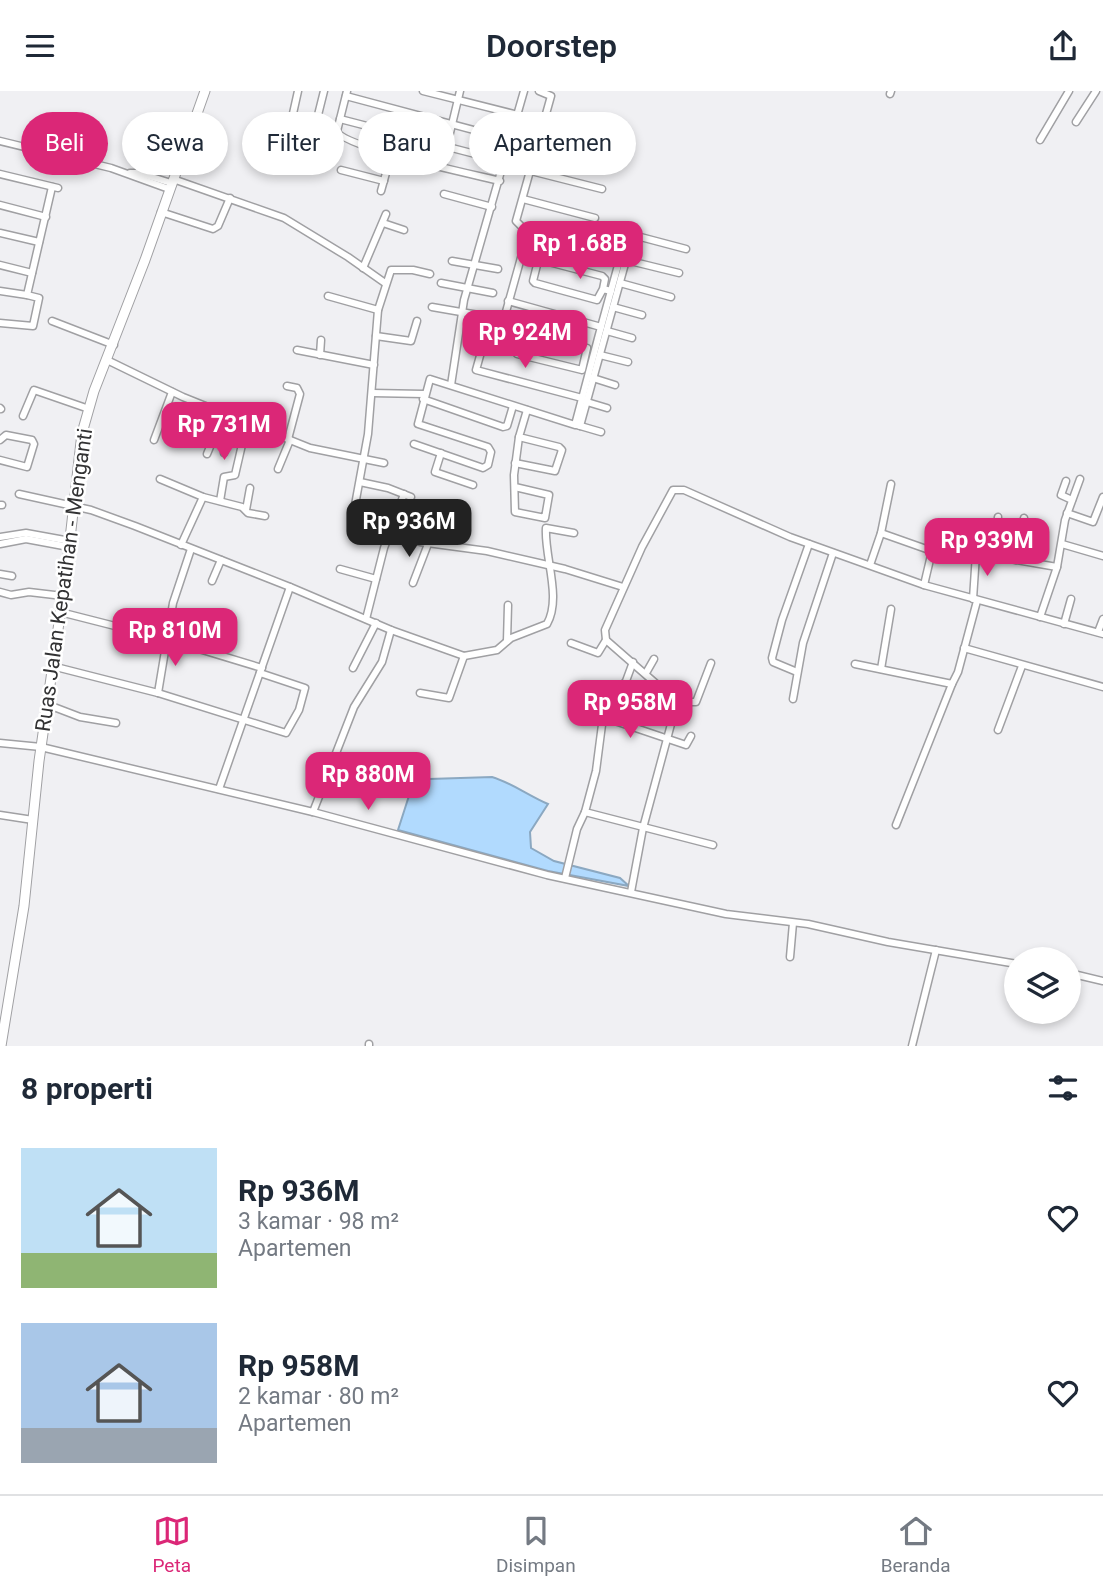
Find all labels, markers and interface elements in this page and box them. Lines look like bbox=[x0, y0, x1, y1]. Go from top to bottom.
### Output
icon: menu bbox=[21, 27, 59, 65]
text: Doorstep bbox=[486, 27, 617, 65]
icon: share bbox=[1044, 27, 1082, 65]
chip: Beli bbox=[21, 112, 108, 175]
chip: Sewa bbox=[122, 112, 228, 175]
chip: Filter bbox=[242, 112, 344, 175]
chip: Baru bbox=[358, 112, 455, 175]
chip: Apartemen bbox=[469, 112, 636, 175]
pin: Rp 1.68B bbox=[508, 221, 652, 281]
text: Rp 1.68B bbox=[533, 230, 627, 257]
pin: Rp 924M bbox=[460, 310, 590, 370]
text: Rp 924M bbox=[478, 319, 572, 346]
pin: Rp 731M bbox=[159, 403, 289, 462]
text: Rp 731M bbox=[177, 411, 271, 438]
street label: Ruas Jalan Kepatihan - Menganti bbox=[31, 427, 97, 733]
pin: Rp 936M bbox=[344, 499, 474, 559]
text: Rp 936M bbox=[362, 508, 456, 535]
pin: Rp 939M bbox=[922, 519, 1052, 578]
text: Rp 939M bbox=[940, 527, 1034, 554]
pin: Rp 810M bbox=[110, 609, 240, 668]
text: Rp 810M bbox=[128, 617, 222, 644]
pin: Rp 958M bbox=[565, 681, 695, 740]
text: Rp 958M bbox=[583, 689, 677, 716]
pin: Rp 880M bbox=[303, 753, 433, 812]
text: Rp 880M bbox=[321, 761, 415, 788]
map controls bbox=[1004, 947, 1081, 1024]
button: layers bbox=[1004, 947, 1081, 1024]
icon: filters bbox=[1044, 1069, 1082, 1107]
text: 8 properti bbox=[21, 1071, 153, 1106]
text: Rp 936M bbox=[238, 1173, 359, 1208]
icon: home bbox=[77, 1176, 161, 1260]
icon: heart bbox=[1044, 1199, 1082, 1237]
text: 3 kamar · 98 m² bbox=[238, 1208, 399, 1235]
text: Apartemen bbox=[238, 1235, 352, 1262]
text: Rp 958M bbox=[238, 1348, 359, 1383]
icon: home bbox=[77, 1351, 161, 1435]
icon: heart bbox=[1044, 1374, 1082, 1412]
text: 2 kamar · 80 m² bbox=[238, 1383, 399, 1410]
text: Apartemen bbox=[238, 1410, 352, 1437]
tab: Peta bbox=[152, 1512, 191, 1577]
tab: Disimpan bbox=[496, 1512, 576, 1577]
tab: Beranda bbox=[881, 1512, 951, 1577]

